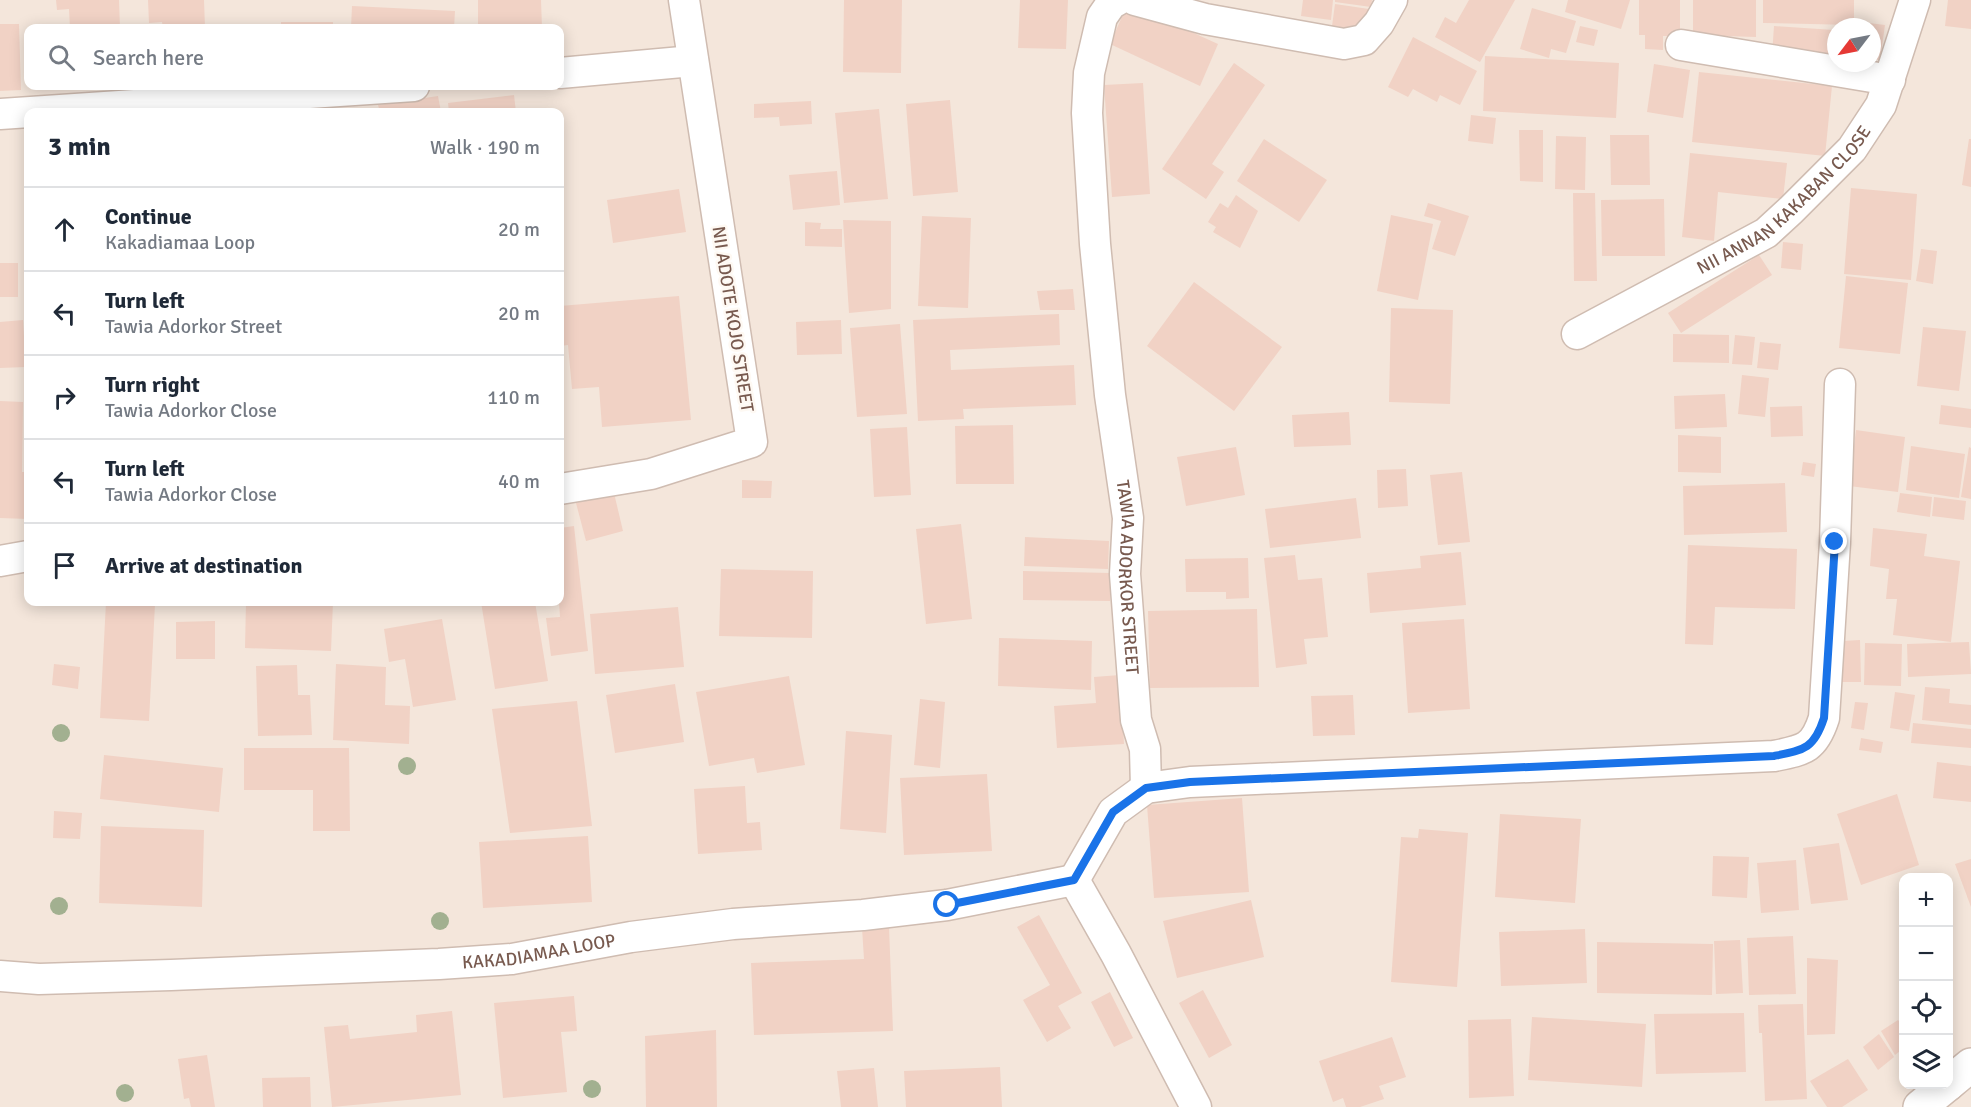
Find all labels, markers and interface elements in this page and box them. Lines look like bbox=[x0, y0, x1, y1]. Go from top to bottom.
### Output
north arrow bbox=[1827, 18, 1881, 72]
search box bbox=[24, 24, 564, 90]
icon: search bbox=[45, 41, 78, 74]
text: Search here bbox=[93, 44, 204, 71]
street label: NII ANNAN KAKABAN CLOSE bbox=[1693, 121, 1875, 279]
text: 3 min bbox=[48, 131, 111, 163]
text: Walk · 190 m bbox=[430, 135, 540, 160]
text: Continue bbox=[105, 203, 192, 230]
icon: ahead bbox=[48, 213, 81, 246]
text: 20 m bbox=[498, 217, 540, 242]
street label: NII ADOTE KOJO STREET bbox=[707, 224, 759, 414]
text: Kakadiamaa Loop bbox=[105, 230, 255, 255]
text: Turn left bbox=[105, 287, 185, 314]
icon: left bbox=[48, 297, 81, 330]
text: 20 m bbox=[498, 301, 540, 326]
text: Tawia Adorkor Street bbox=[105, 314, 282, 339]
text: Turn right bbox=[105, 371, 200, 398]
icon: right bbox=[48, 381, 81, 414]
text: 110 m bbox=[487, 385, 540, 410]
text: Tawia Adorkor Close bbox=[105, 398, 277, 423]
text: Turn left bbox=[105, 455, 185, 482]
icon: left bbox=[48, 465, 81, 498]
text: 40 m bbox=[498, 469, 540, 494]
street label: TAWIA ADORKOR STREET bbox=[1112, 479, 1144, 675]
text: Tawia Adorkor Close bbox=[105, 482, 277, 507]
route end bbox=[1821, 528, 1847, 554]
icon: arrive bbox=[48, 549, 81, 582]
text: Arrive at destination bbox=[105, 552, 302, 579]
map controls bbox=[1899, 873, 1953, 1089]
button: + bbox=[1899, 873, 1953, 927]
route start bbox=[933, 891, 959, 917]
button: − bbox=[1899, 927, 1953, 981]
street label: KAKADIAMAA LOOP bbox=[461, 929, 617, 973]
button: locate bbox=[1899, 981, 1953, 1035]
button: layers bbox=[1899, 1035, 1953, 1089]

